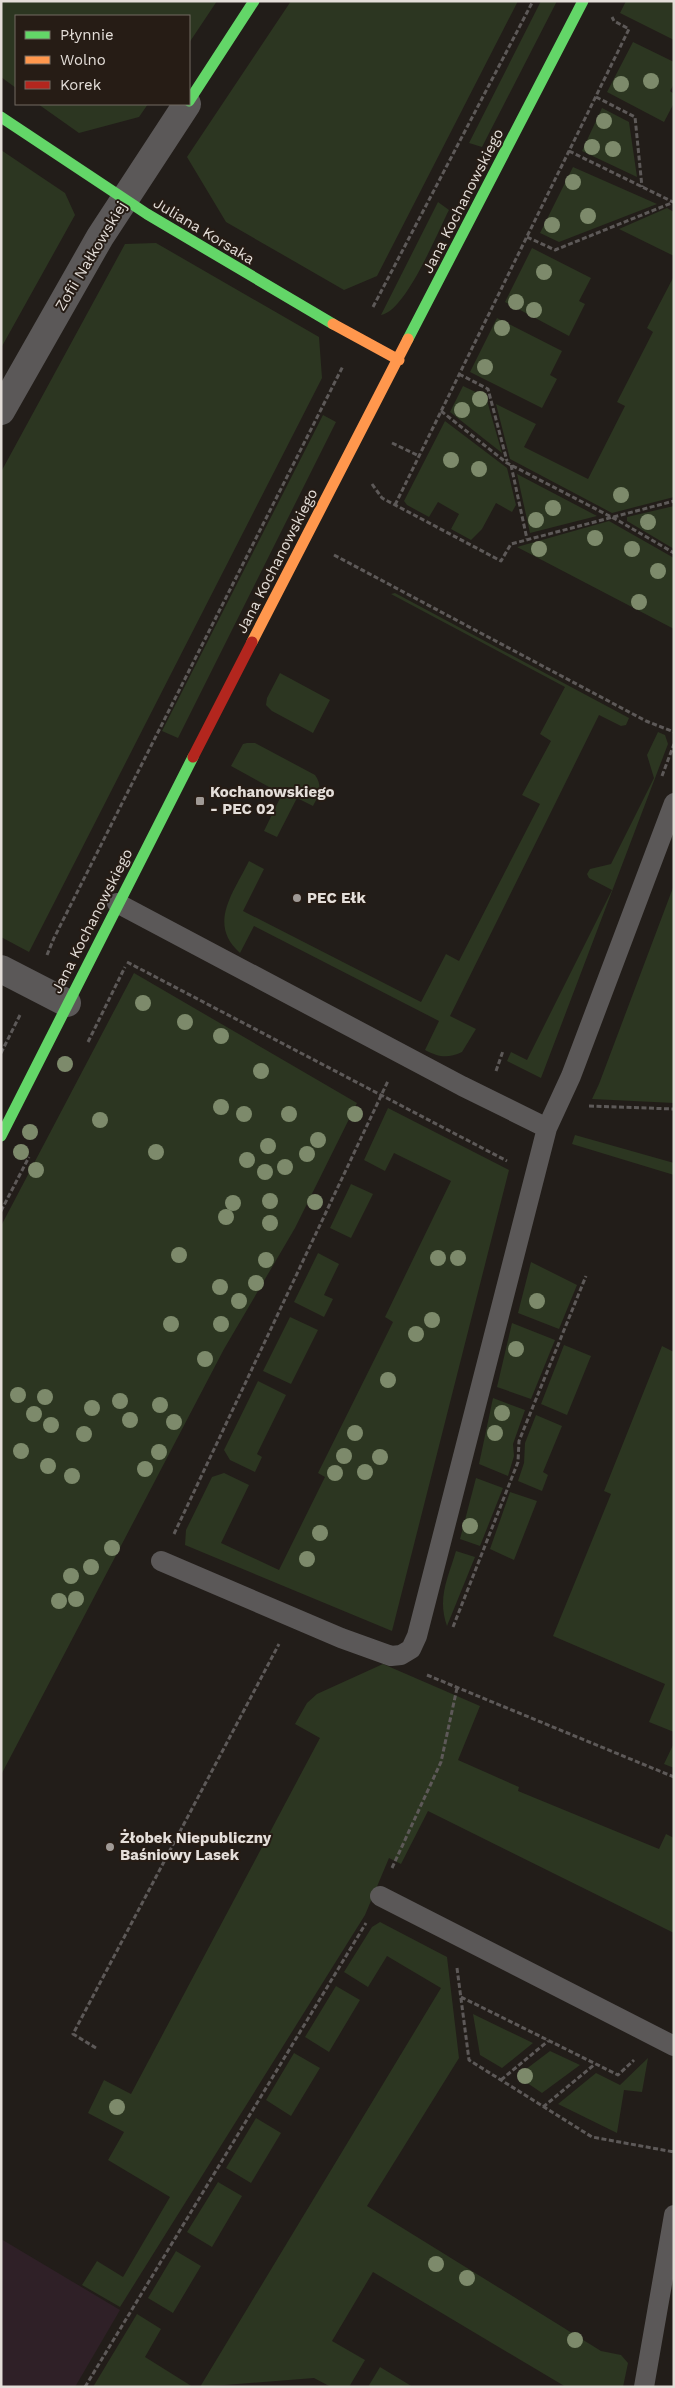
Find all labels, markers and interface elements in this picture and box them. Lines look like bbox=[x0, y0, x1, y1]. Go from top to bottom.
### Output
legend bbox=[15, 15, 190, 105]
text: Płynnie bbox=[60, 26, 114, 44]
text: Wolno bbox=[60, 51, 106, 69]
text: Korek bbox=[60, 76, 102, 94]
street label: Jana Kochanowskiego bbox=[419, 126, 507, 276]
street label: Juliana Korsaka bbox=[150, 194, 258, 268]
street label: Zofii Nałkowskiej bbox=[51, 198, 131, 314]
street label: Jana Kochanowskiego bbox=[233, 486, 321, 636]
place label: Kochanowskiego - PEC 02 bbox=[210, 783, 335, 818]
marker: Kochanowskiego - PEC 02 bbox=[194, 795, 206, 807]
street label: Jana Kochanowskiego bbox=[48, 846, 136, 996]
place label: PEC Ełk bbox=[307, 889, 366, 907]
marker: PEC Ełk bbox=[291, 892, 303, 904]
place label: Żłobek Niepubliczny Baśniowy Lasek bbox=[120, 1829, 272, 1864]
marker: Żłobek Niepubliczny Baśniowy Lasek bbox=[104, 1841, 116, 1853]

